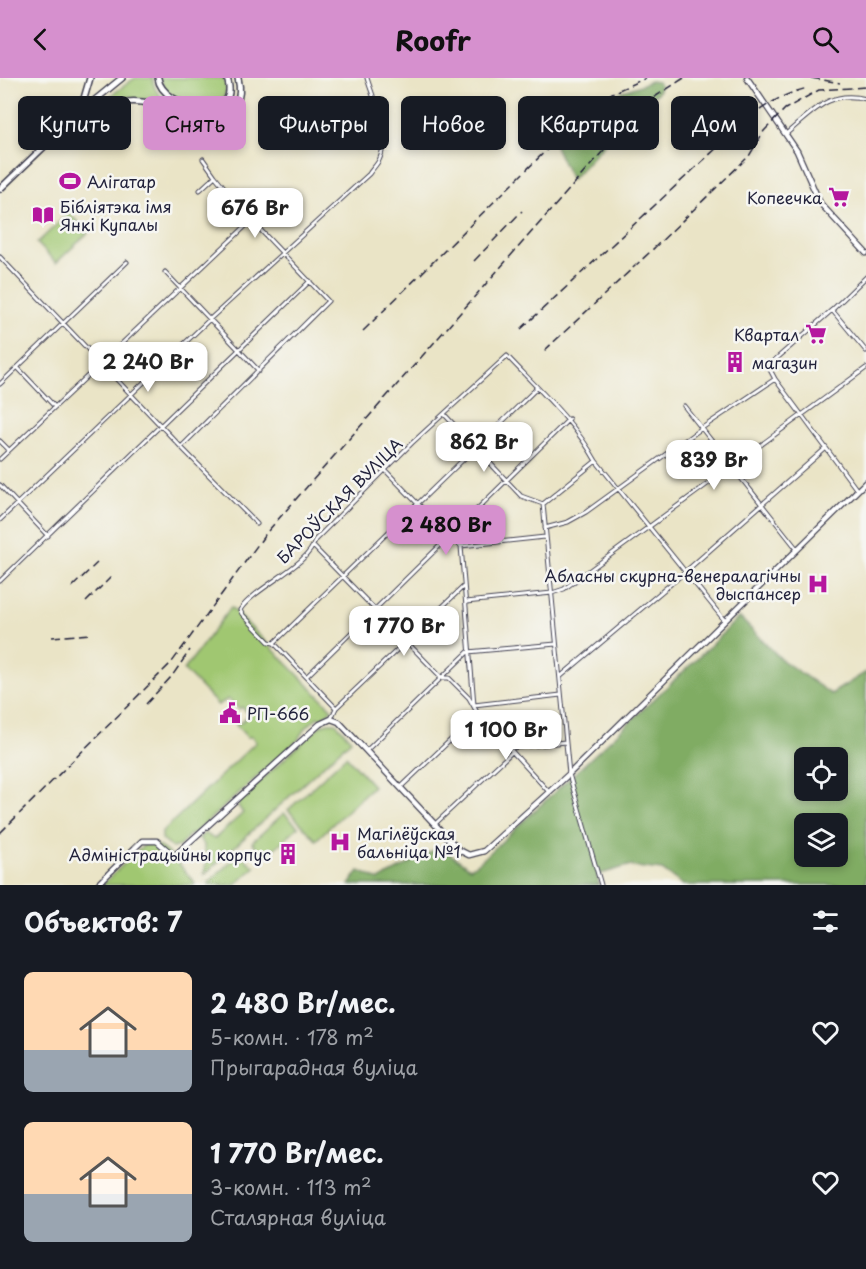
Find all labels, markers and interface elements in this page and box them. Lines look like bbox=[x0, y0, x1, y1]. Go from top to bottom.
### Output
text: Roofr bbox=[395, 19, 471, 60]
icon: back bbox=[24, 23, 57, 56]
icon: search bbox=[809, 23, 842, 56]
chip: Купить bbox=[18, 96, 131, 150]
chip: Снять bbox=[143, 96, 246, 150]
chip: Фильтры bbox=[258, 96, 389, 150]
chip: Новое bbox=[401, 96, 506, 150]
chip: Квартира bbox=[518, 96, 659, 150]
chip: Дом bbox=[671, 96, 758, 150]
sports icon: Алігатар bbox=[58, 169, 82, 193]
place label: Алігатар bbox=[87, 169, 156, 193]
place label: Копеечка bbox=[747, 185, 822, 209]
supermarket icon: Копеечка bbox=[827, 185, 851, 209]
pin: 676 Br bbox=[206, 188, 304, 239]
text: 676 Br bbox=[221, 192, 289, 222]
place label: Бібліятэка імя Янкі Купалы bbox=[60, 194, 172, 236]
library icon: Бібліятэка імя Янкі Купалы bbox=[31, 203, 55, 227]
place label: Квартал bbox=[734, 322, 799, 346]
supermarket icon: Квартал bbox=[804, 322, 828, 346]
pin: 2 240 Br bbox=[86, 342, 210, 393]
text: 2 240 Br bbox=[103, 346, 193, 376]
building icon: магазин bbox=[723, 350, 747, 374]
place label: магазин bbox=[752, 350, 818, 374]
pin: 862 Br bbox=[435, 422, 533, 473]
text: 862 Br bbox=[450, 426, 518, 456]
street label: БАРОЎСКАЯ ВУЛІЦА bbox=[271, 432, 407, 568]
pin: 839 Br bbox=[665, 440, 763, 491]
text: 839 Br bbox=[680, 444, 748, 474]
pin: 2 480 Br bbox=[384, 505, 508, 556]
text: 2 480 Br bbox=[401, 509, 491, 539]
place label: Абласны скурна-венералагічны дыспансер bbox=[545, 563, 801, 605]
hospital icon: Абласны скурна-венералагічны дыспансер bbox=[806, 572, 830, 596]
pin: 1 770 Br bbox=[342, 606, 466, 657]
text: 1 770 Br bbox=[363, 610, 445, 640]
public building icon: РП-666 bbox=[218, 701, 242, 725]
place label: РП-666 bbox=[247, 701, 309, 725]
pin: 1 100 Br bbox=[444, 710, 568, 761]
text: 1 100 Br bbox=[465, 714, 547, 744]
map controls bbox=[794, 747, 848, 867]
button: locate bbox=[794, 747, 848, 801]
button: layers bbox=[794, 813, 848, 867]
place label: Магілёўская бальніца №1 bbox=[357, 821, 461, 863]
hospital icon: Магілёўская бальніца №1 bbox=[328, 830, 352, 854]
place label: Адміністрацыйны корпус bbox=[69, 842, 271, 866]
building icon: Адміністрацыйны корпус bbox=[276, 842, 300, 866]
text: Объектов: 7 bbox=[24, 902, 182, 941]
icon: filters bbox=[809, 905, 842, 938]
text: 2 480 Br/мес. bbox=[210, 983, 396, 1022]
icon: home bbox=[72, 996, 144, 1068]
icon: heart bbox=[809, 1016, 842, 1049]
text: 5-комн. · 178 m² bbox=[210, 1022, 374, 1052]
text: Прыгарадная вуліца bbox=[210, 1052, 418, 1082]
text: 1 770 Br/мес. bbox=[210, 1133, 384, 1172]
icon: home bbox=[72, 1146, 144, 1218]
icon: heart bbox=[809, 1166, 842, 1199]
text: 3-комн. · 113 m² bbox=[210, 1172, 372, 1202]
text: Сталярная вуліца bbox=[210, 1202, 386, 1232]

